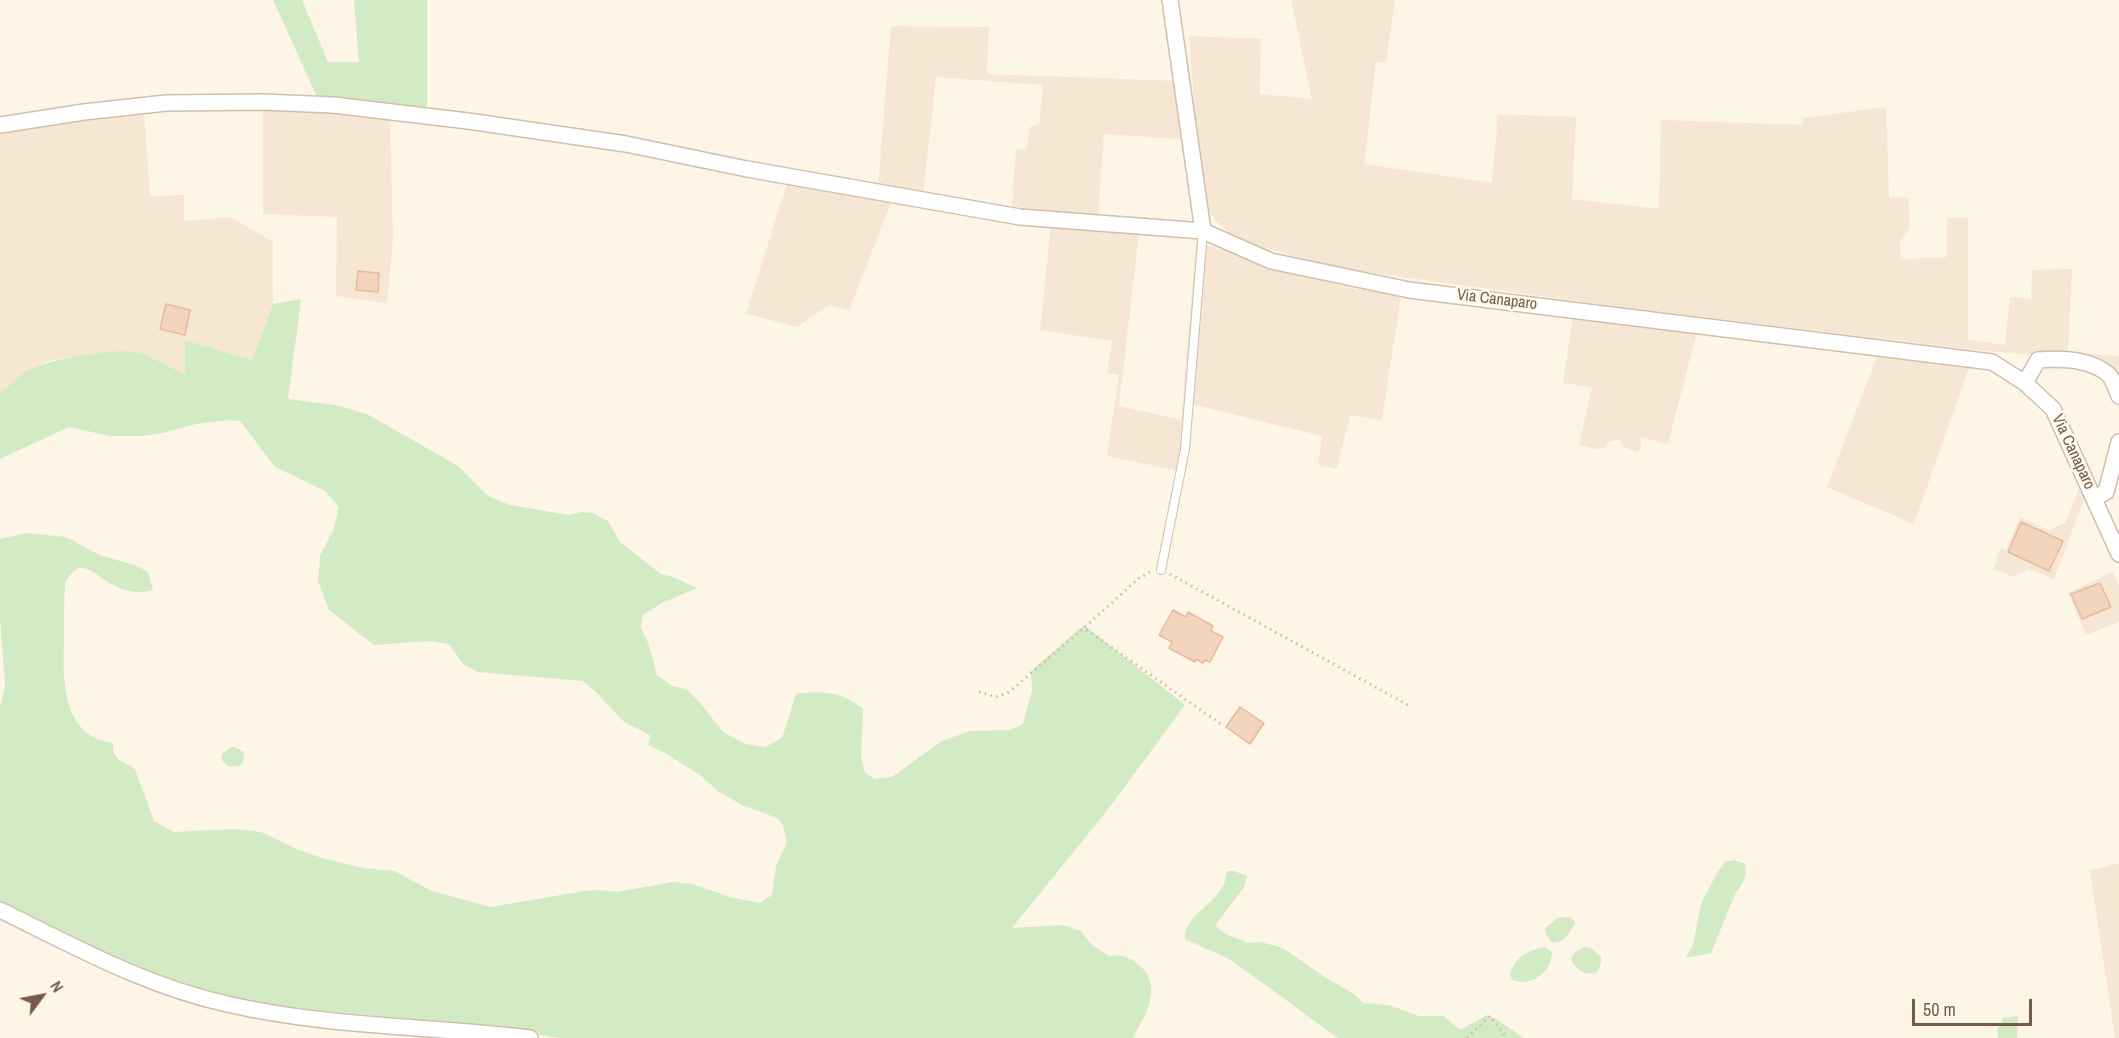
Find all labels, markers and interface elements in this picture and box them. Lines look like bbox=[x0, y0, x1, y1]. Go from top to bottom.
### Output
street label: Via Canaparo bbox=[1456, 286, 1538, 314]
street label: Via Canaparo bbox=[2047, 411, 2099, 493]
north arrow bbox=[12, 966, 72, 1026]
text: N bbox=[45, 977, 69, 996]
scale bar bbox=[1915, 987, 2035, 1025]
text: 50 m bbox=[1923, 997, 1956, 1022]

